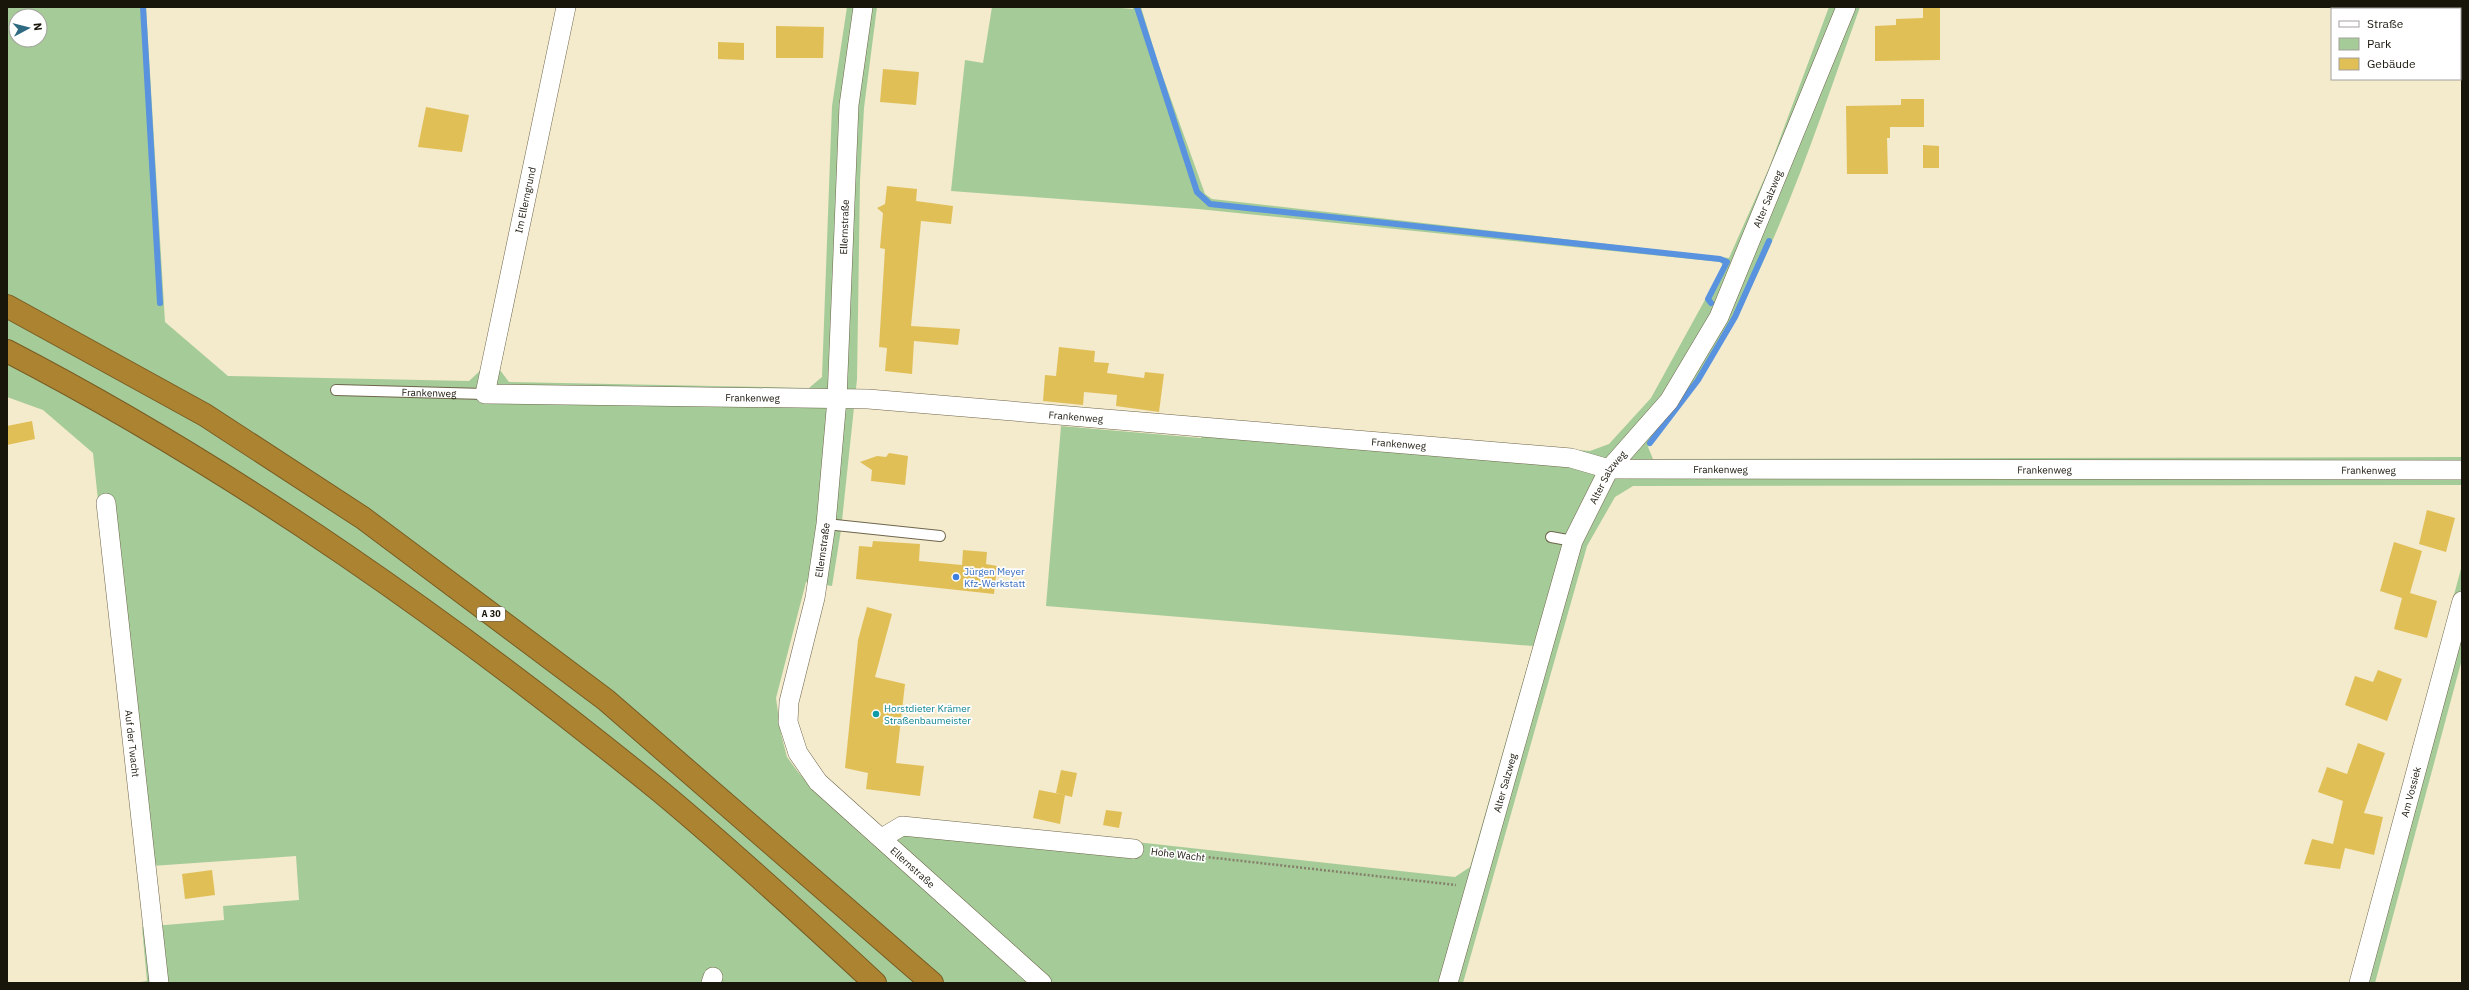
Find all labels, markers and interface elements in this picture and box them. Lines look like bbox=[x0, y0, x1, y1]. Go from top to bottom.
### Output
north arrow bbox=[8, 8, 48, 48]
legend bbox=[2331, 8, 2461, 80]
text: Straße bbox=[2367, 16, 2404, 31]
text: N bbox=[30, 22, 45, 32]
text: Park bbox=[2367, 36, 2392, 51]
text: Gebäude bbox=[2367, 56, 2416, 71]
street label: Im Ellerngrund bbox=[512, 166, 539, 234]
street label: Alter Salzweg bbox=[1750, 168, 1786, 230]
street label: Ellernstraße bbox=[837, 199, 852, 255]
street label: Frankenweg bbox=[401, 386, 457, 400]
street label: Frankenweg bbox=[725, 391, 781, 405]
street label: Frankenweg bbox=[1048, 408, 1104, 426]
street label: Frankenweg bbox=[1371, 435, 1427, 453]
street label: Alter Salzweg bbox=[1586, 447, 1630, 506]
street label: Frankenweg bbox=[1693, 463, 1749, 476]
street label: Frankenweg bbox=[2017, 463, 2073, 477]
street label: Frankenweg bbox=[2341, 464, 2397, 477]
street label: Ellernstraße bbox=[812, 521, 833, 578]
place label: Jürgen Meyer Kfz-Werkstatt bbox=[964, 565, 1026, 590]
marker: Jürgen Meyer Kfz-Werkstatt bbox=[951, 572, 961, 582]
road number: A 30 bbox=[477, 607, 505, 621]
place label: Horstdieter Krämer Straßenbaumeister bbox=[884, 702, 971, 727]
street label: Auf der Twacht bbox=[122, 709, 142, 778]
marker: Horstdieter Krämer Straßenbaumeister bbox=[871, 709, 881, 719]
street label: Alter Salzweg bbox=[1491, 751, 1520, 814]
street label: Am Vossiek bbox=[2398, 765, 2424, 819]
street label: Ellernstraße bbox=[888, 844, 938, 891]
street label: Hohe Wacht bbox=[1150, 845, 1206, 864]

